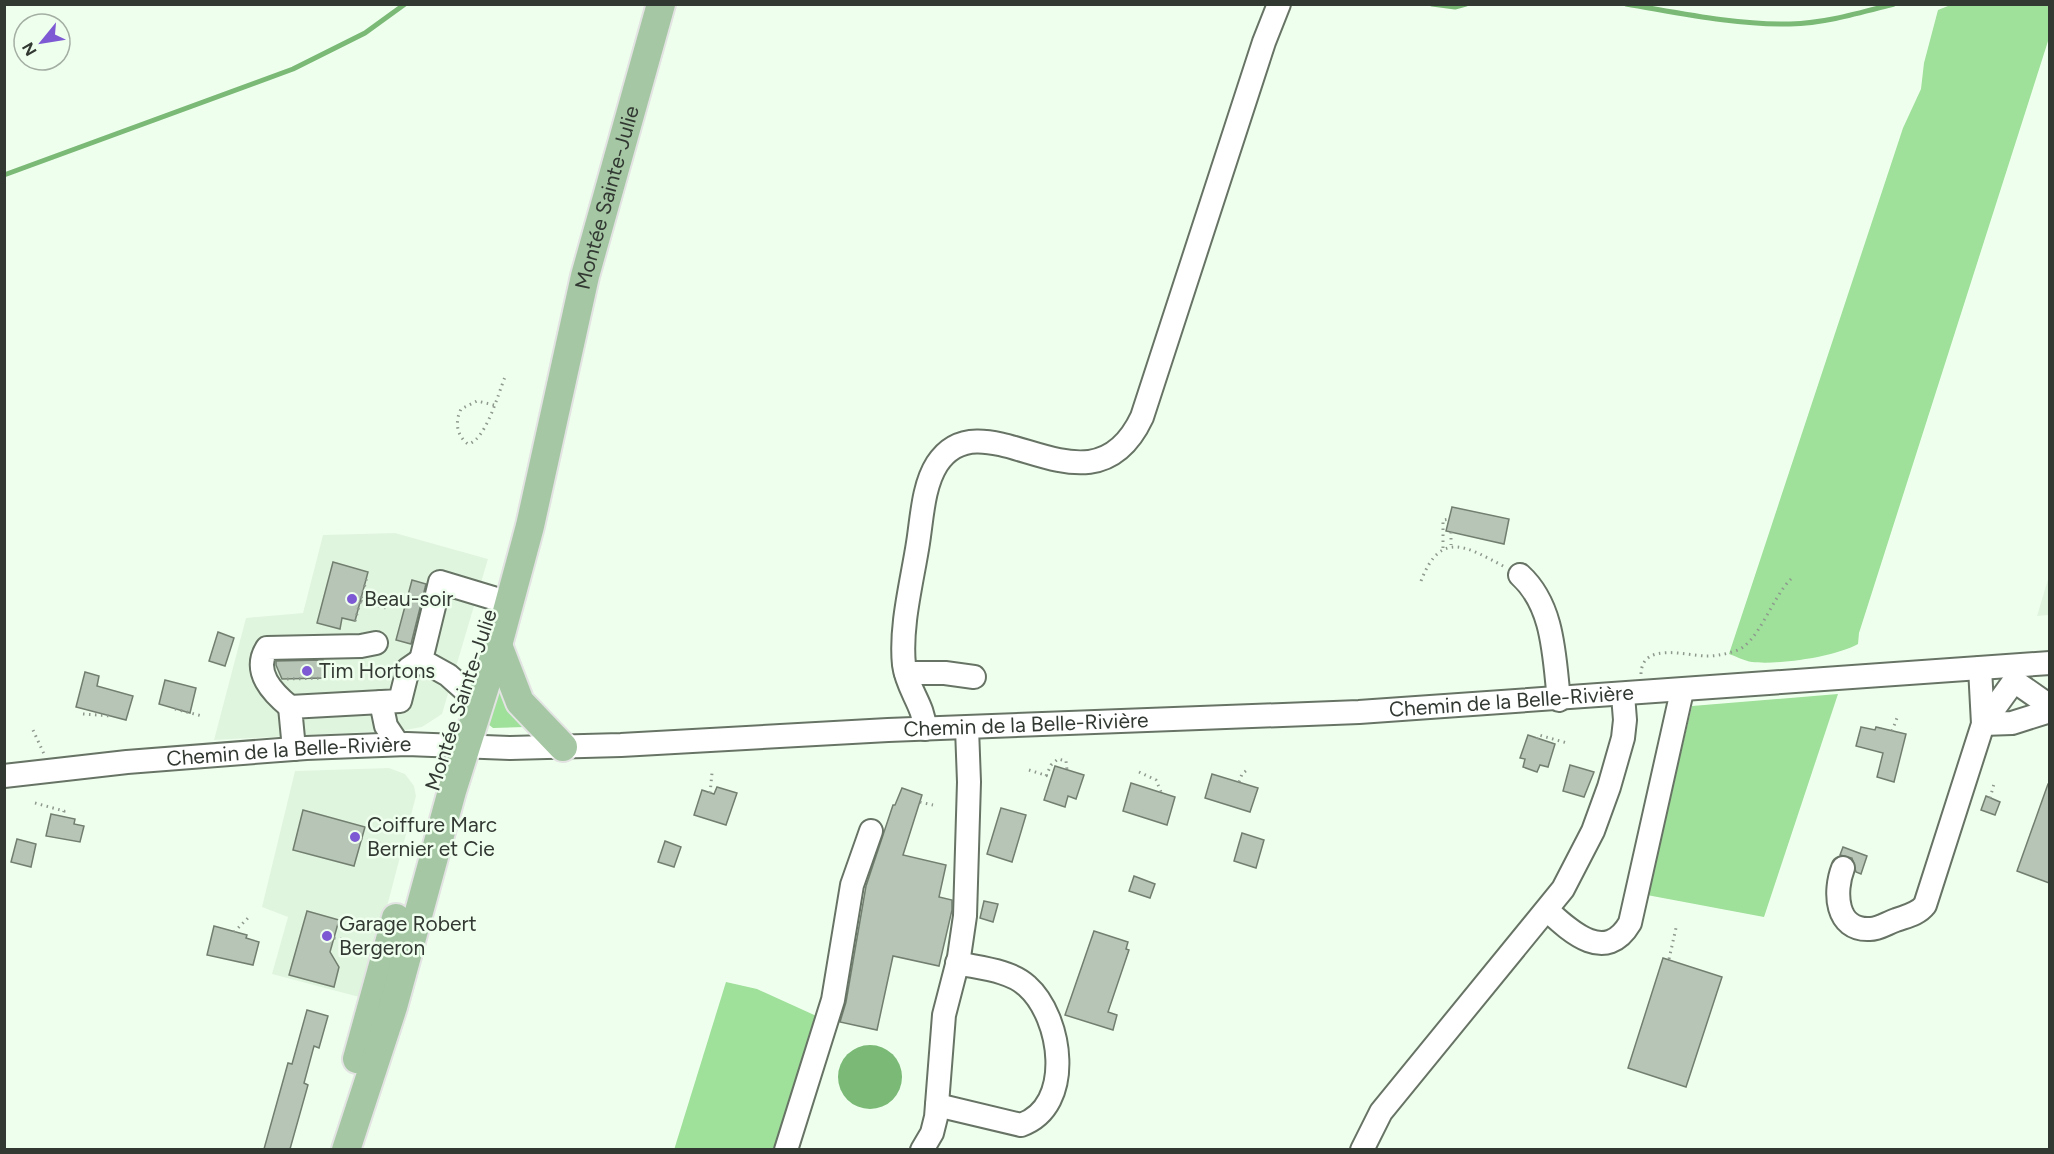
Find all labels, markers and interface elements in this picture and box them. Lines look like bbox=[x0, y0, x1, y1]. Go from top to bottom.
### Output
north arrow bbox=[12, 12, 72, 72]
text: N bbox=[18, 39, 41, 59]
street label: Montée Sainte-Julie bbox=[569, 103, 644, 292]
place label: Beau-soir bbox=[364, 586, 453, 611]
marker: Beau-soir bbox=[345, 592, 359, 606]
street label: Montée Sainte-Julie bbox=[419, 606, 502, 794]
place label: Tim Hortons bbox=[319, 658, 435, 683]
marker: Tim Hortons bbox=[300, 664, 314, 678]
street label: Chemin de la Belle-Rivière bbox=[1388, 680, 1634, 722]
street label: Chemin de la Belle-Rivière bbox=[903, 707, 1149, 741]
street label: Chemin de la Belle-Rivière bbox=[165, 731, 412, 771]
place label: Coiffure Marc Bernier et Cie bbox=[367, 812, 497, 861]
marker: Coiffure Marc Bernier et Cie bbox=[348, 830, 362, 844]
place label: Garage Robert Bergeron bbox=[339, 911, 477, 960]
marker: Garage Robert Bergeron bbox=[320, 929, 334, 943]

